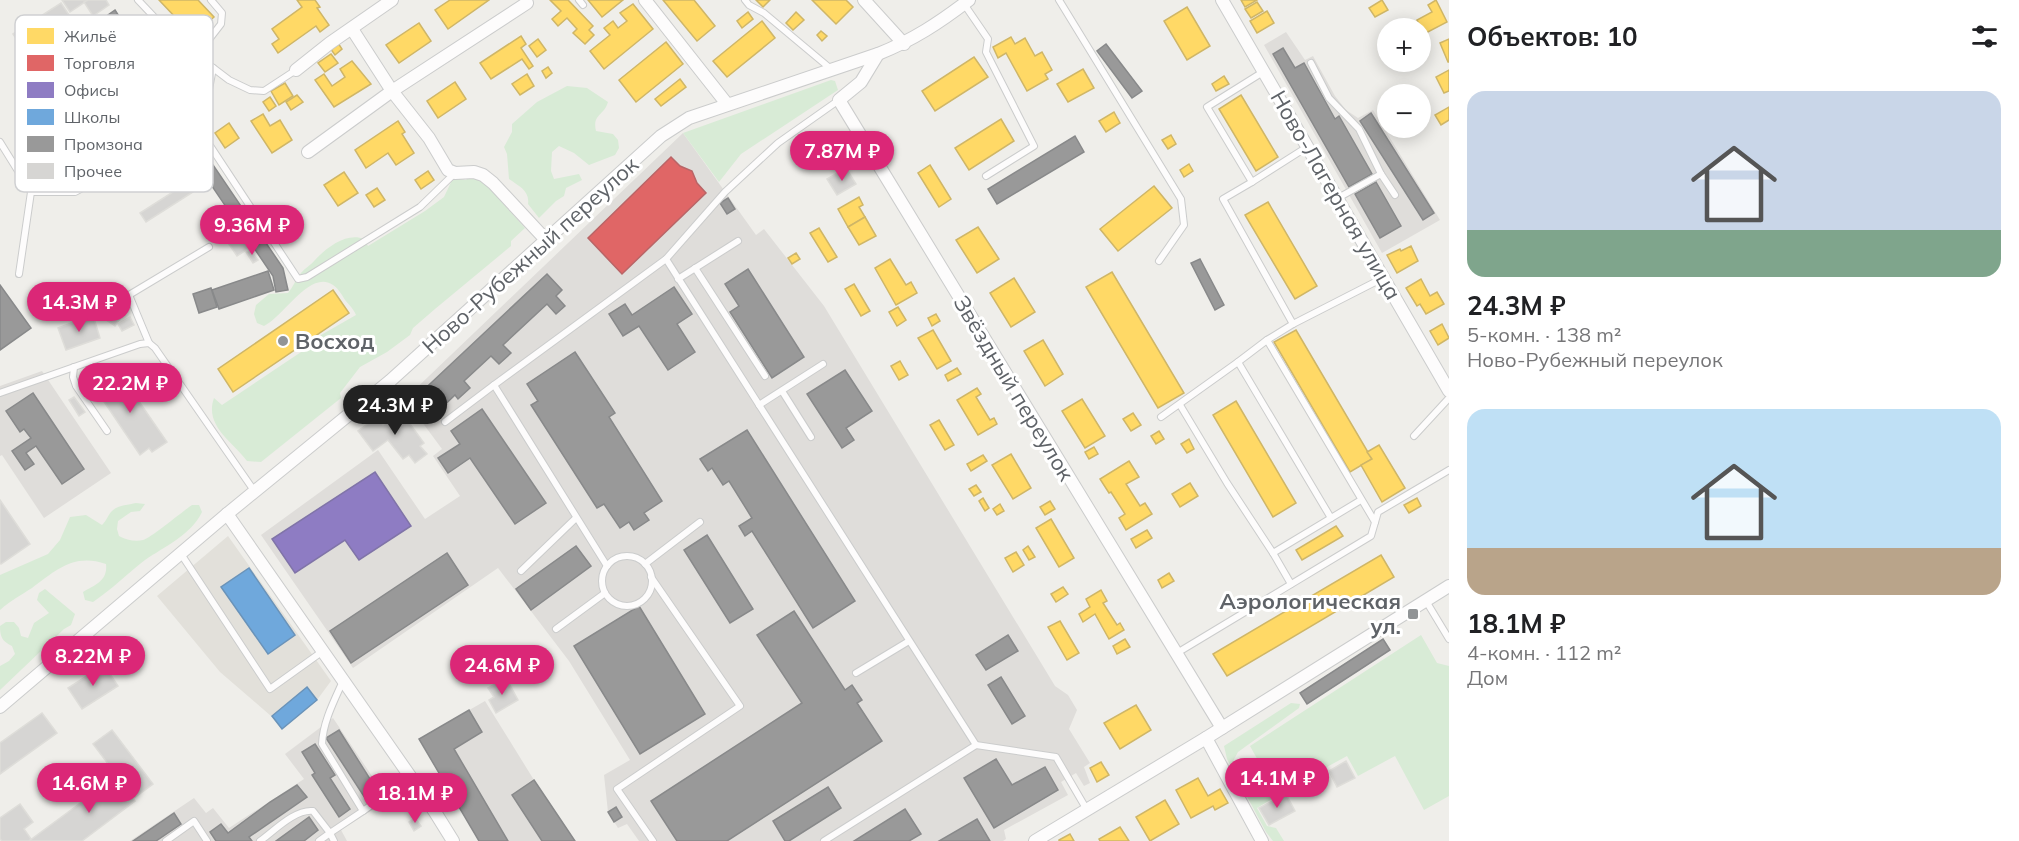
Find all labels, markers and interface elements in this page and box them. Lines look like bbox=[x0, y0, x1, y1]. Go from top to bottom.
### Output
legend bbox=[15, 15, 213, 192]
map controls bbox=[1377, 18, 1431, 138]
button: + bbox=[1377, 18, 1431, 72]
text: Объектов: 10 bbox=[1467, 20, 1638, 53]
icon: filters bbox=[1968, 20, 2001, 53]
text: Жильё bbox=[64, 26, 117, 46]
text: Торговля bbox=[64, 53, 135, 73]
text: Офисы bbox=[64, 80, 119, 100]
button: − bbox=[1377, 84, 1431, 138]
street label: Ново-Лагерная улица bbox=[1265, 85, 1407, 305]
text: Школы bbox=[64, 107, 120, 127]
icon: home bbox=[1680, 130, 1788, 238]
pin: 7.87M ₽ bbox=[787, 131, 897, 182]
text: Промзона bbox=[64, 134, 143, 154]
text: 7.87M ₽ bbox=[804, 138, 880, 163]
street label: Ново-Рубежный переулок bbox=[416, 150, 644, 360]
text: Прочее bbox=[64, 161, 122, 181]
pin: 9.36M ₽ bbox=[197, 205, 307, 256]
text: 9.36M ₽ bbox=[214, 212, 290, 237]
pin: 14.3M ₽ bbox=[24, 282, 134, 333]
text: 14.3M ₽ bbox=[41, 289, 117, 314]
text: 24.3M ₽ bbox=[1467, 289, 1566, 322]
street label: Звёздный переулок bbox=[948, 290, 1081, 486]
text: 5-комн. · 138 m² bbox=[1467, 322, 1621, 347]
place label: Восход bbox=[295, 327, 374, 355]
marker: Восход bbox=[276, 334, 290, 348]
text: Ново-Рубежный переулок bbox=[1467, 347, 1723, 372]
pin: 22.2M ₽ bbox=[75, 363, 185, 414]
text: 22.2M ₽ bbox=[92, 370, 168, 395]
pin: 24.3M ₽ bbox=[340, 385, 450, 436]
text: 24.3M ₽ bbox=[357, 392, 433, 417]
icon: home bbox=[1680, 448, 1788, 556]
place label: Аэрологическая ул. bbox=[1219, 587, 1401, 640]
marker: Аэрологическая ул. bbox=[1406, 607, 1420, 621]
text: 18.1M ₽ bbox=[1467, 607, 1566, 640]
pin: 8.22M ₽ bbox=[38, 636, 148, 687]
text: 4-комн. · 112 m² bbox=[1467, 640, 1621, 665]
text: 8.22M ₽ bbox=[55, 643, 131, 668]
pin: 24.6M ₽ bbox=[447, 645, 557, 696]
text: 24.6M ₽ bbox=[464, 652, 540, 677]
text: Дом bbox=[1467, 665, 1508, 690]
pin: 14.1M ₽ bbox=[1222, 758, 1332, 809]
pin: 14.6M ₽ bbox=[34, 763, 144, 814]
text: 14.1M ₽ bbox=[1239, 765, 1315, 790]
text: 14.6M ₽ bbox=[51, 770, 127, 795]
pin: 18.1M ₽ bbox=[360, 773, 470, 824]
text: 18.1M ₽ bbox=[377, 780, 453, 805]

